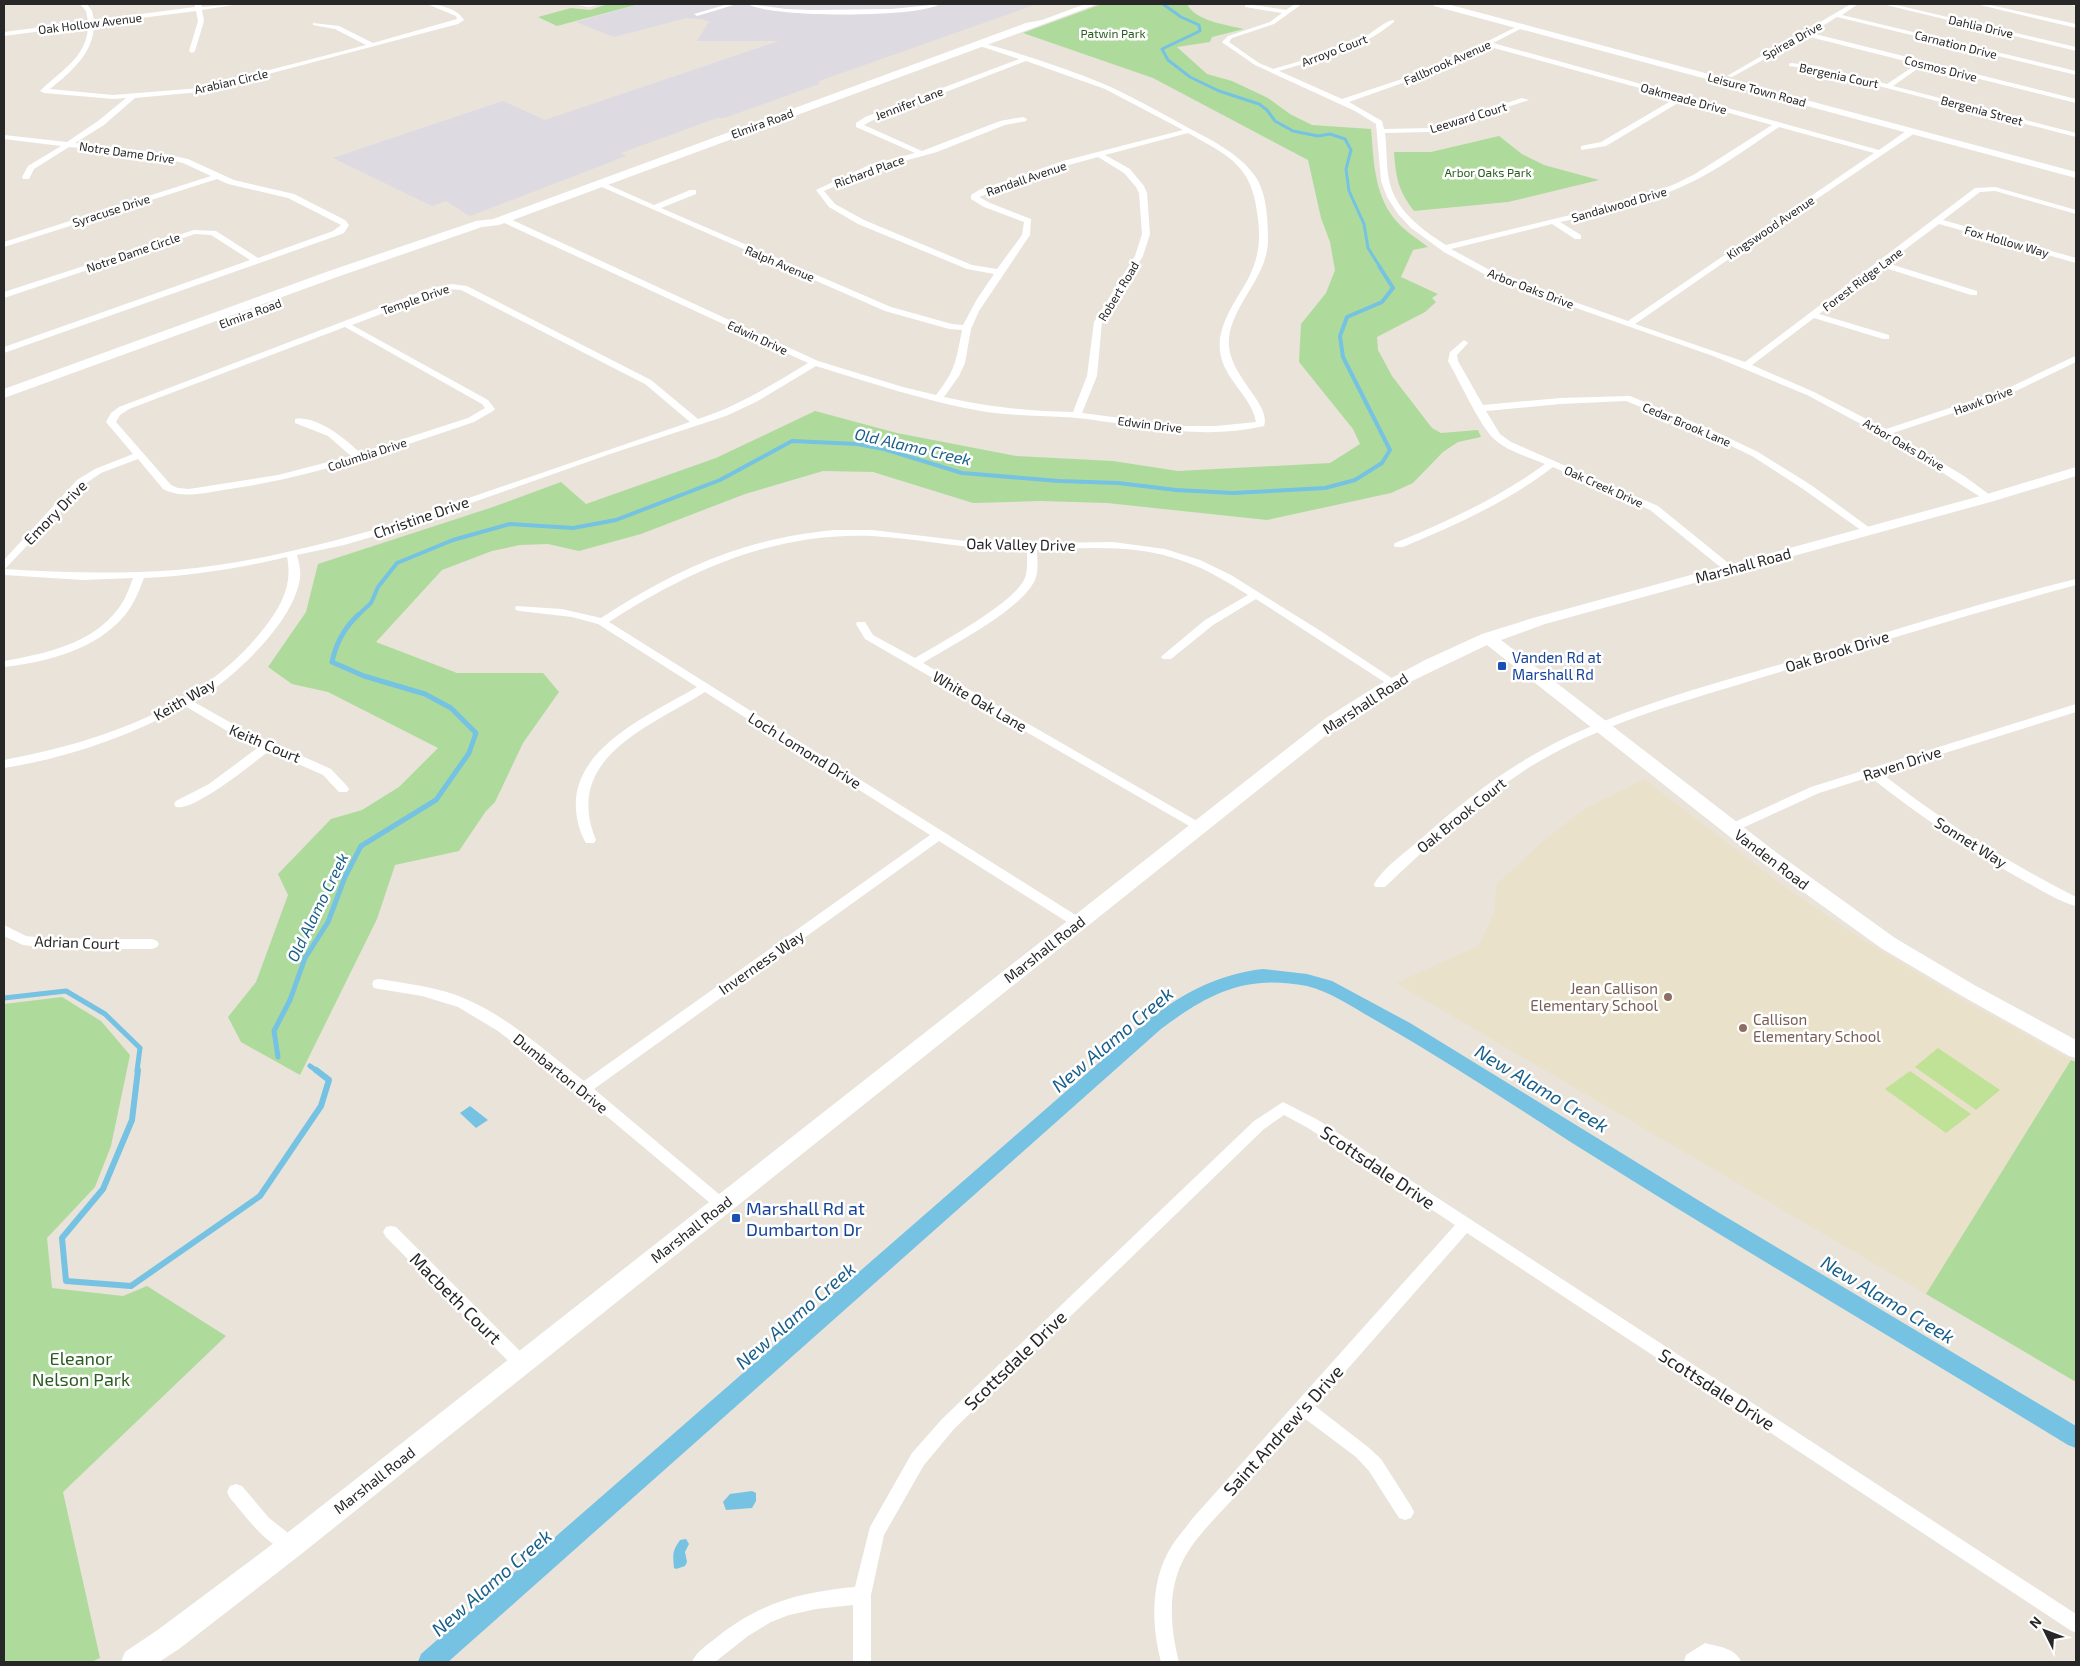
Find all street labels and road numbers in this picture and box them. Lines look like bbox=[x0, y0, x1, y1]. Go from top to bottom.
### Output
street label: Oak Hollow Avenue bbox=[37, 10, 143, 36]
street label: Dahlia Drive bbox=[1947, 12, 2015, 40]
street label: Spirea Drive bbox=[1760, 18, 1824, 62]
street label: Carnation Drive bbox=[1913, 27, 1999, 61]
street label: Arroyo Court bbox=[1299, 31, 1369, 69]
street label: Fallbrook Avenue bbox=[1401, 37, 1493, 87]
street label: Cosmos Drive bbox=[1903, 52, 1979, 84]
street label: Bergenia Court bbox=[1798, 60, 1880, 90]
street label: Arabian Circle bbox=[193, 66, 269, 96]
street label: Leisure Town Road bbox=[1706, 69, 1808, 109]
street label: Oakmeade Drive bbox=[1639, 80, 1729, 116]
street label: Jennifer Lane bbox=[873, 84, 945, 122]
street label: Bergenia Street bbox=[1939, 92, 2025, 128]
street label: Leeward Court bbox=[1428, 99, 1509, 135]
street label: Elmira Road bbox=[729, 105, 795, 141]
street label: Notre Dame Drive bbox=[78, 138, 176, 166]
street label: Richard Place bbox=[832, 152, 906, 190]
street label: Randall Avenue bbox=[984, 158, 1068, 198]
street label: Sandalwood Drive bbox=[1570, 184, 1668, 224]
street label: Syracuse Drive bbox=[70, 191, 152, 229]
street label: Kingswood Avenue bbox=[1723, 192, 1817, 262]
street label: Fox Hollow Way bbox=[1963, 222, 2051, 260]
street label: Notre Dame Circle bbox=[84, 229, 182, 275]
street label: Ralph Avenue bbox=[743, 242, 817, 284]
street label: Forest Ridge Lane bbox=[1819, 244, 1905, 314]
street label: Robert Road bbox=[1095, 259, 1141, 323]
street label: Arbor Oaks Drive bbox=[1486, 265, 1576, 311]
street label: Temple Drive bbox=[379, 281, 451, 317]
street label: Elmira Road bbox=[217, 295, 283, 331]
street label: Edwin Drive bbox=[726, 317, 790, 357]
street label: Hawk Drive bbox=[1952, 383, 2014, 417]
street label: Cedar Brook Lane bbox=[1641, 399, 1733, 449]
street label: Edwin Drive bbox=[1117, 413, 1183, 435]
street label: Arbor Oaks Drive bbox=[1861, 415, 1947, 473]
street label: Columbia Drive bbox=[326, 435, 408, 473]
street label: Oak Creek Drive bbox=[1562, 462, 1646, 510]
street label: Emory Drive bbox=[20, 476, 90, 548]
street label: Christine Drive bbox=[371, 492, 471, 542]
street label: Oak Valley Drive bbox=[966, 534, 1076, 554]
street label: Marshall Road bbox=[1693, 544, 1793, 586]
street label: Oak Brook Drive bbox=[1783, 627, 1891, 675]
street label: White Oak Lane bbox=[930, 667, 1030, 735]
street label: Marshall Road bbox=[1319, 669, 1411, 737]
street label: Keith Way bbox=[150, 674, 218, 724]
street label: Loch Lomond Drive bbox=[745, 708, 865, 792]
street label: Keith Court bbox=[227, 720, 304, 766]
street label: Raven Drive bbox=[1861, 742, 1943, 784]
street label: Oak Brook Court bbox=[1413, 773, 1509, 856]
street label: Sonnet Way bbox=[1932, 813, 2010, 871]
street label: Vanden Road bbox=[1731, 825, 1813, 893]
street label: Marshall Road bbox=[1000, 912, 1088, 986]
street label: Inverness Way bbox=[715, 926, 807, 998]
street label: Adrian Court bbox=[34, 932, 120, 952]
street label: Dumbarton Drive bbox=[510, 1029, 612, 1117]
street label: Scottsdale Drive bbox=[1316, 1120, 1440, 1214]
street label: Marshall Road bbox=[647, 1192, 735, 1266]
street label: Macbeth Court bbox=[406, 1248, 506, 1348]
street label: Scottsdale Drive bbox=[959, 1306, 1071, 1414]
street label: Scottsdale Drive bbox=[1655, 1343, 1779, 1435]
street label: Saint Andrew's Drive bbox=[1218, 1360, 1348, 1500]
street label: Marshall Road bbox=[330, 1443, 418, 1517]

